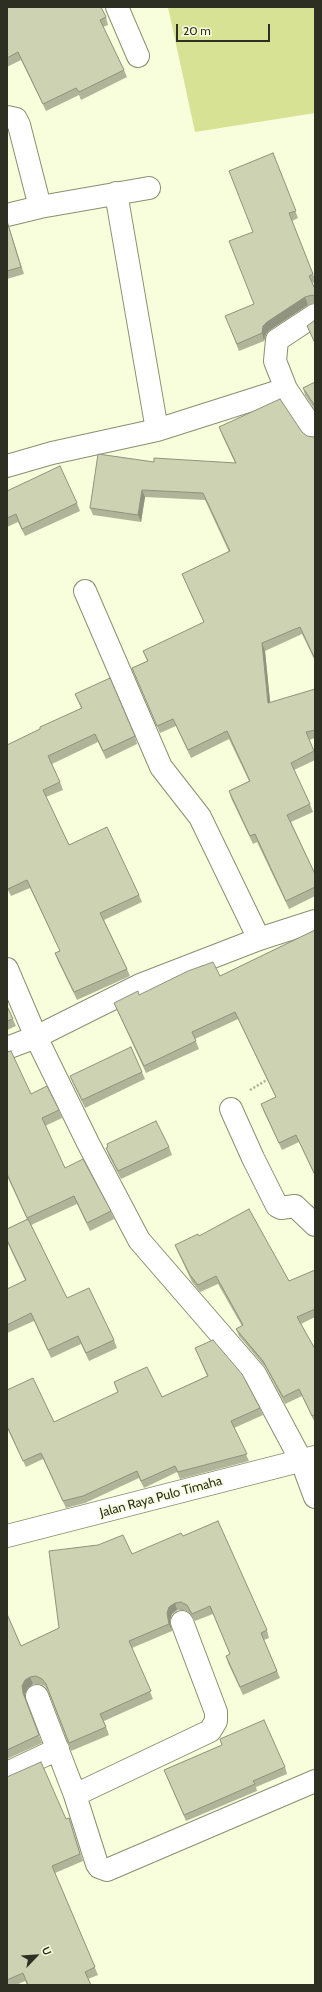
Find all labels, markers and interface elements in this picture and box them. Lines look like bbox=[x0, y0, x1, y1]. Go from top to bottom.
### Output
scale bar bbox=[178, 16, 272, 42]
text: 20 m bbox=[183, 23, 211, 38]
street label: Jalan Raya Pulo Timaha bbox=[98, 1473, 224, 1521]
north arrow bbox=[16, 1936, 56, 1976]
text: U bbox=[39, 1944, 55, 1957]

